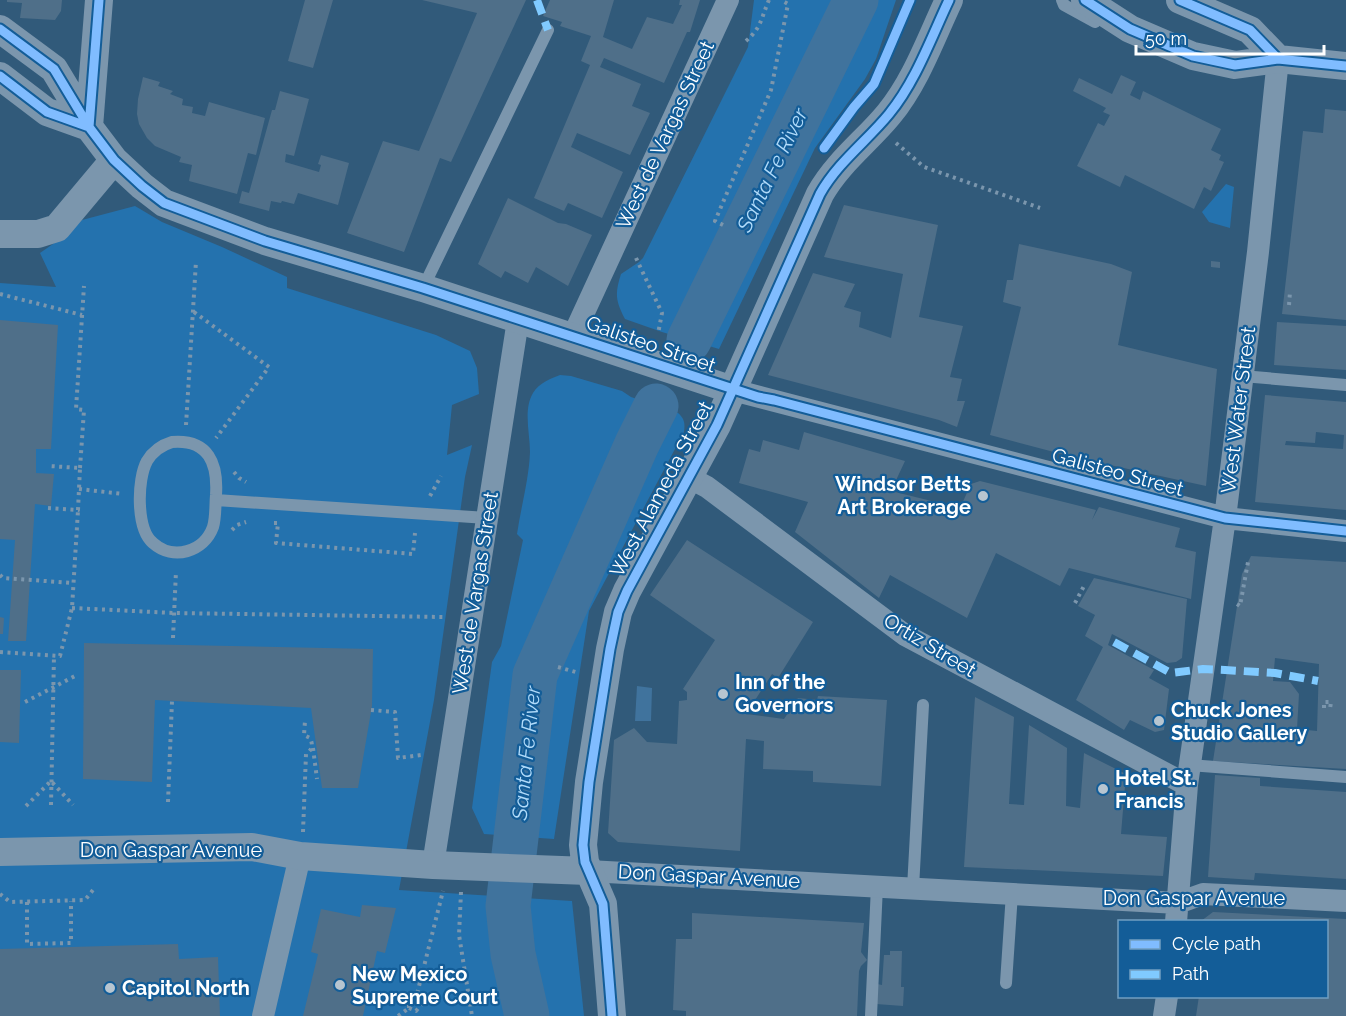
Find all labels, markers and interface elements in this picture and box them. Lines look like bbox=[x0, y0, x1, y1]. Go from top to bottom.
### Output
scale bar bbox=[1136, 18, 1324, 56]
text: 50 m bbox=[1145, 28, 1187, 49]
street label: West de Vargas Street bbox=[611, 37, 719, 233]
water label: Santa Fe River bbox=[731, 103, 813, 237]
street label: Galisteo Street bbox=[583, 311, 719, 377]
street label: West Water Street bbox=[1216, 325, 1260, 495]
street label: West Alameda Street bbox=[604, 397, 718, 581]
street label: Galisteo Street bbox=[1049, 443, 1187, 501]
place label: Windsor Betts Art Brokerage bbox=[835, 472, 971, 519]
marker: Windsor Betts Art Brokerage bbox=[976, 489, 990, 503]
street label: West de Vargas Street bbox=[447, 490, 503, 696]
street label: Ortiz Street bbox=[879, 608, 981, 682]
place label: Inn of the Governors bbox=[735, 670, 834, 717]
water label: Santa Fe River bbox=[506, 684, 546, 822]
marker: Inn of the Governors bbox=[716, 687, 730, 701]
place label: Chuck Jones Studio Gallery bbox=[1171, 698, 1307, 745]
marker: Chuck Jones Studio Gallery bbox=[1152, 714, 1166, 728]
place label: Hotel St. Francis bbox=[1115, 766, 1196, 813]
marker: Hotel St. Francis bbox=[1096, 782, 1110, 796]
street label: Don Gaspar Avenue bbox=[80, 838, 262, 862]
street label: Don Gaspar Avenue bbox=[617, 859, 801, 893]
street label: Don Gaspar Avenue bbox=[1103, 886, 1285, 910]
legend bbox=[1118, 920, 1328, 998]
text: Cycle path bbox=[1172, 933, 1261, 954]
place label: New Mexico Supreme Court bbox=[352, 962, 498, 1009]
text: Path bbox=[1172, 963, 1209, 984]
place label: Capitol North bbox=[122, 976, 250, 1000]
marker: New Mexico Supreme Court bbox=[333, 978, 347, 992]
marker: Capitol North bbox=[103, 981, 117, 995]

